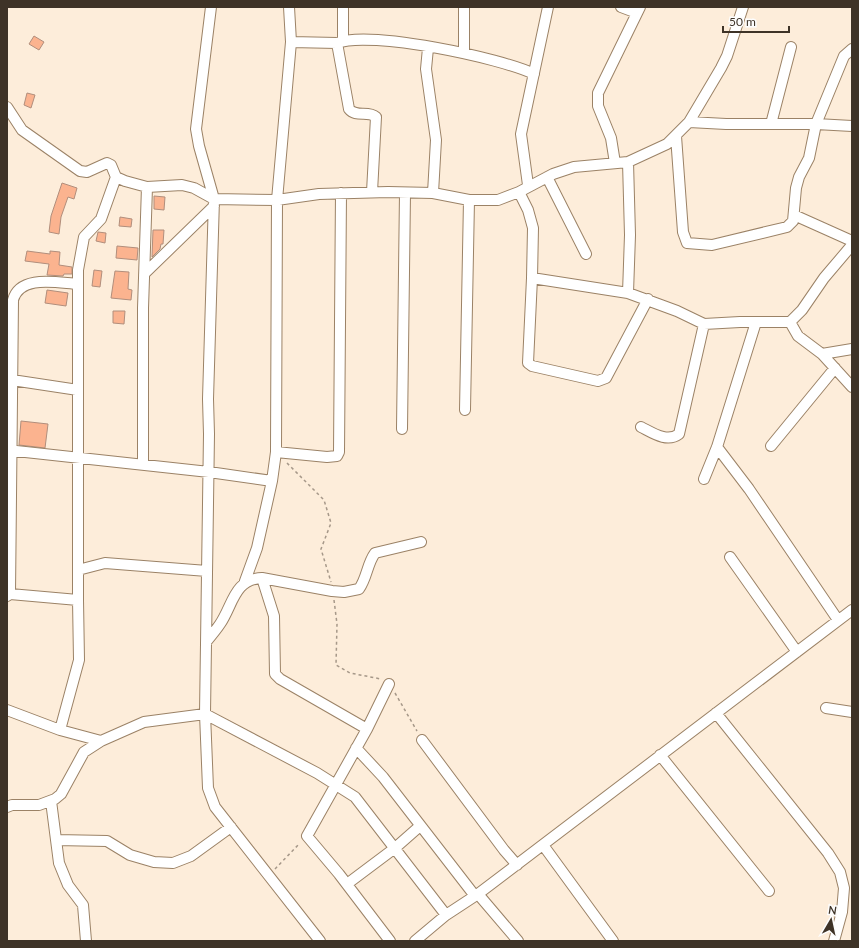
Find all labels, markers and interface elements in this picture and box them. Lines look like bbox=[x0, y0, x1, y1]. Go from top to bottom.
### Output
scale bar bbox=[723, 8, 789, 34]
text: 50 m bbox=[729, 14, 756, 29]
north arrow bbox=[811, 900, 851, 940]
text: N bbox=[827, 903, 838, 917]

